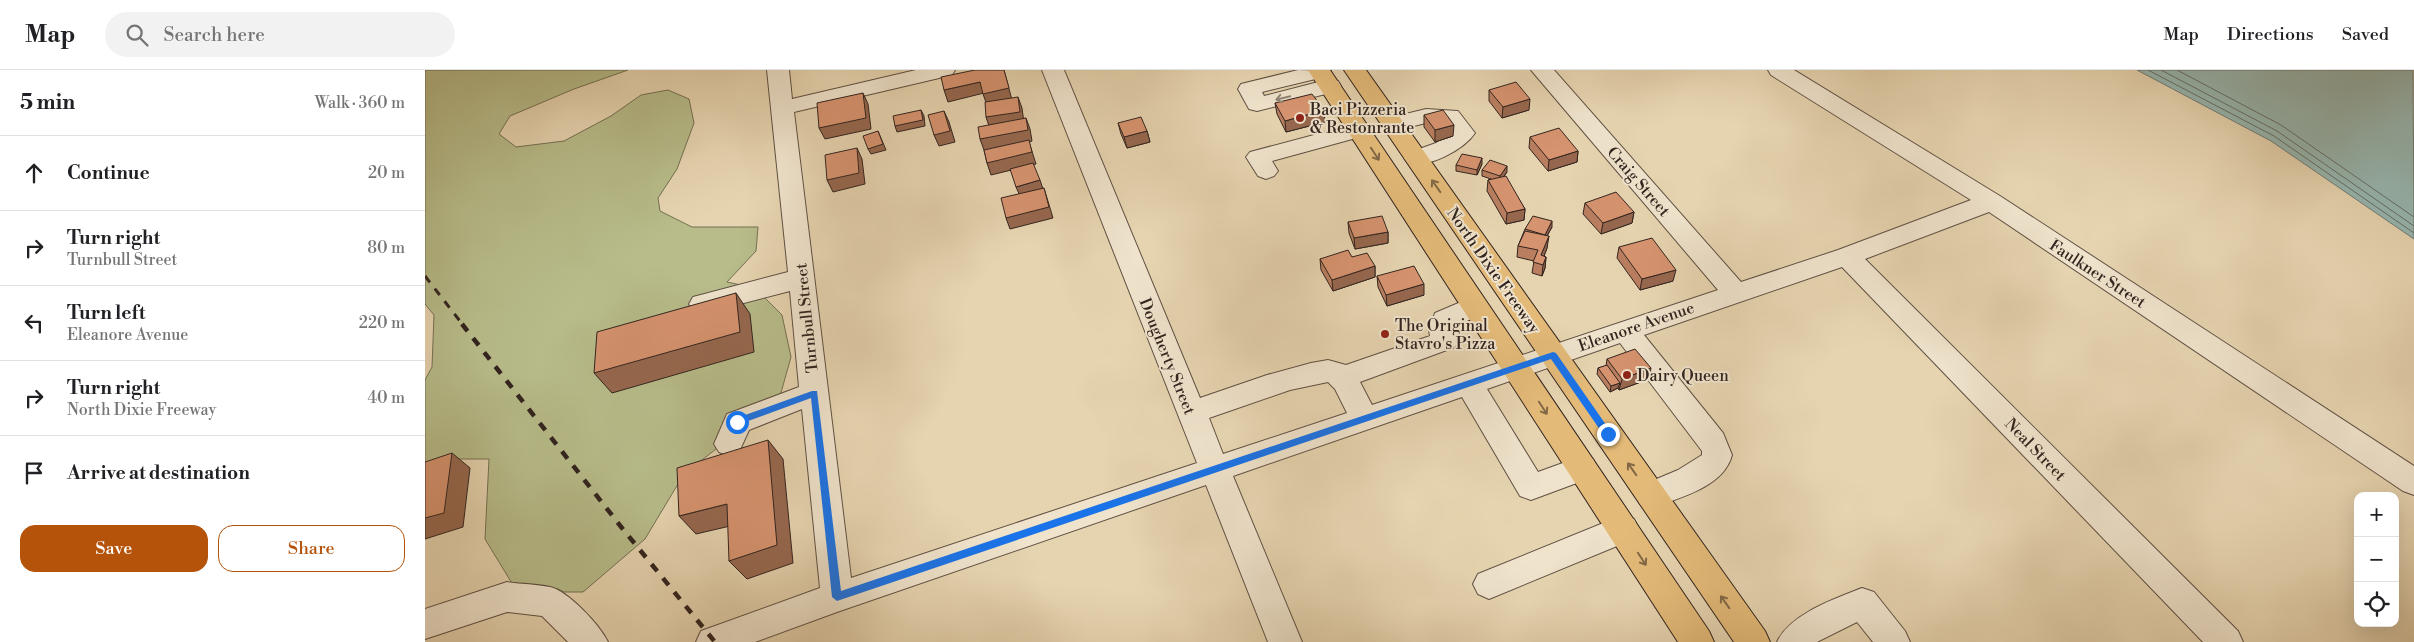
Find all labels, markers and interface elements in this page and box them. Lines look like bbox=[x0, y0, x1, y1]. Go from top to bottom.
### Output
search box bbox=[105, 12, 455, 57]
text: Map bbox=[25, 20, 75, 50]
icon: search bbox=[123, 21, 151, 49]
text: Search here bbox=[163, 23, 265, 47]
text: Map bbox=[2163, 23, 2199, 46]
text: Directions bbox=[2227, 23, 2314, 46]
text: Saved bbox=[2342, 23, 2389, 46]
text: 5 min bbox=[20, 90, 75, 116]
text: Walk · 360 m bbox=[315, 93, 405, 113]
one-way arrow bbox=[1275, 94, 1291, 103]
place label: Baci Pizzeria & Restonrante bbox=[1309, 100, 1414, 138]
marker: Baci Pizzeria & Restonrante bbox=[1294, 112, 1306, 124]
street label: Craig Street bbox=[1602, 143, 1674, 221]
one-way arrow bbox=[1370, 147, 1380, 161]
icon: ahead bbox=[20, 159, 48, 187]
text: Continue bbox=[67, 161, 150, 185]
text: 20 m bbox=[368, 163, 405, 183]
one-way arrow bbox=[1430, 179, 1441, 193]
street label: North Dixie Freeway bbox=[1442, 204, 1544, 338]
text: Turn right bbox=[67, 226, 160, 250]
icon: right bbox=[20, 234, 48, 262]
street label: Faulkner Street bbox=[2045, 235, 2150, 313]
text: 80 m bbox=[367, 238, 405, 258]
text: Turnbull Street bbox=[67, 250, 177, 270]
street label: Turnbull Street bbox=[791, 262, 823, 374]
street label: Dougherty Street bbox=[1135, 295, 1200, 418]
street label: Eleanore Avenue bbox=[1576, 298, 1697, 356]
text: Turn left bbox=[67, 301, 146, 325]
icon: left bbox=[20, 309, 48, 337]
text: 220 m bbox=[359, 313, 405, 333]
place label: The Original Stavro's Pizza bbox=[1395, 316, 1496, 354]
text: Eleanore Avenue bbox=[67, 325, 188, 345]
marker: The Original Stavro's Pizza bbox=[1379, 328, 1391, 340]
place label: Dairy Queen bbox=[1637, 366, 1729, 386]
marker: Dairy Queen bbox=[1621, 369, 1633, 381]
text: Turn right bbox=[67, 376, 160, 400]
icon: right bbox=[20, 384, 48, 412]
text: 40 m bbox=[368, 388, 405, 408]
text: North Dixie Freeway bbox=[67, 400, 216, 420]
one-way arrow bbox=[1538, 401, 1548, 415]
route start bbox=[726, 411, 749, 434]
street label: Neal Street bbox=[2001, 414, 2070, 485]
route end bbox=[1597, 423, 1620, 446]
icon: arrive bbox=[20, 459, 48, 487]
text: Arrive at destination bbox=[67, 461, 250, 485]
one-way arrow bbox=[1627, 462, 1637, 476]
map controls bbox=[2354, 492, 2399, 627]
button: + bbox=[2354, 492, 2399, 537]
button: Save bbox=[20, 525, 208, 572]
button: Share bbox=[218, 525, 405, 572]
button: − bbox=[2354, 537, 2399, 582]
one-way arrow bbox=[1637, 551, 1647, 565]
button: locate bbox=[2354, 582, 2399, 627]
one-way arrow bbox=[1720, 595, 1730, 609]

